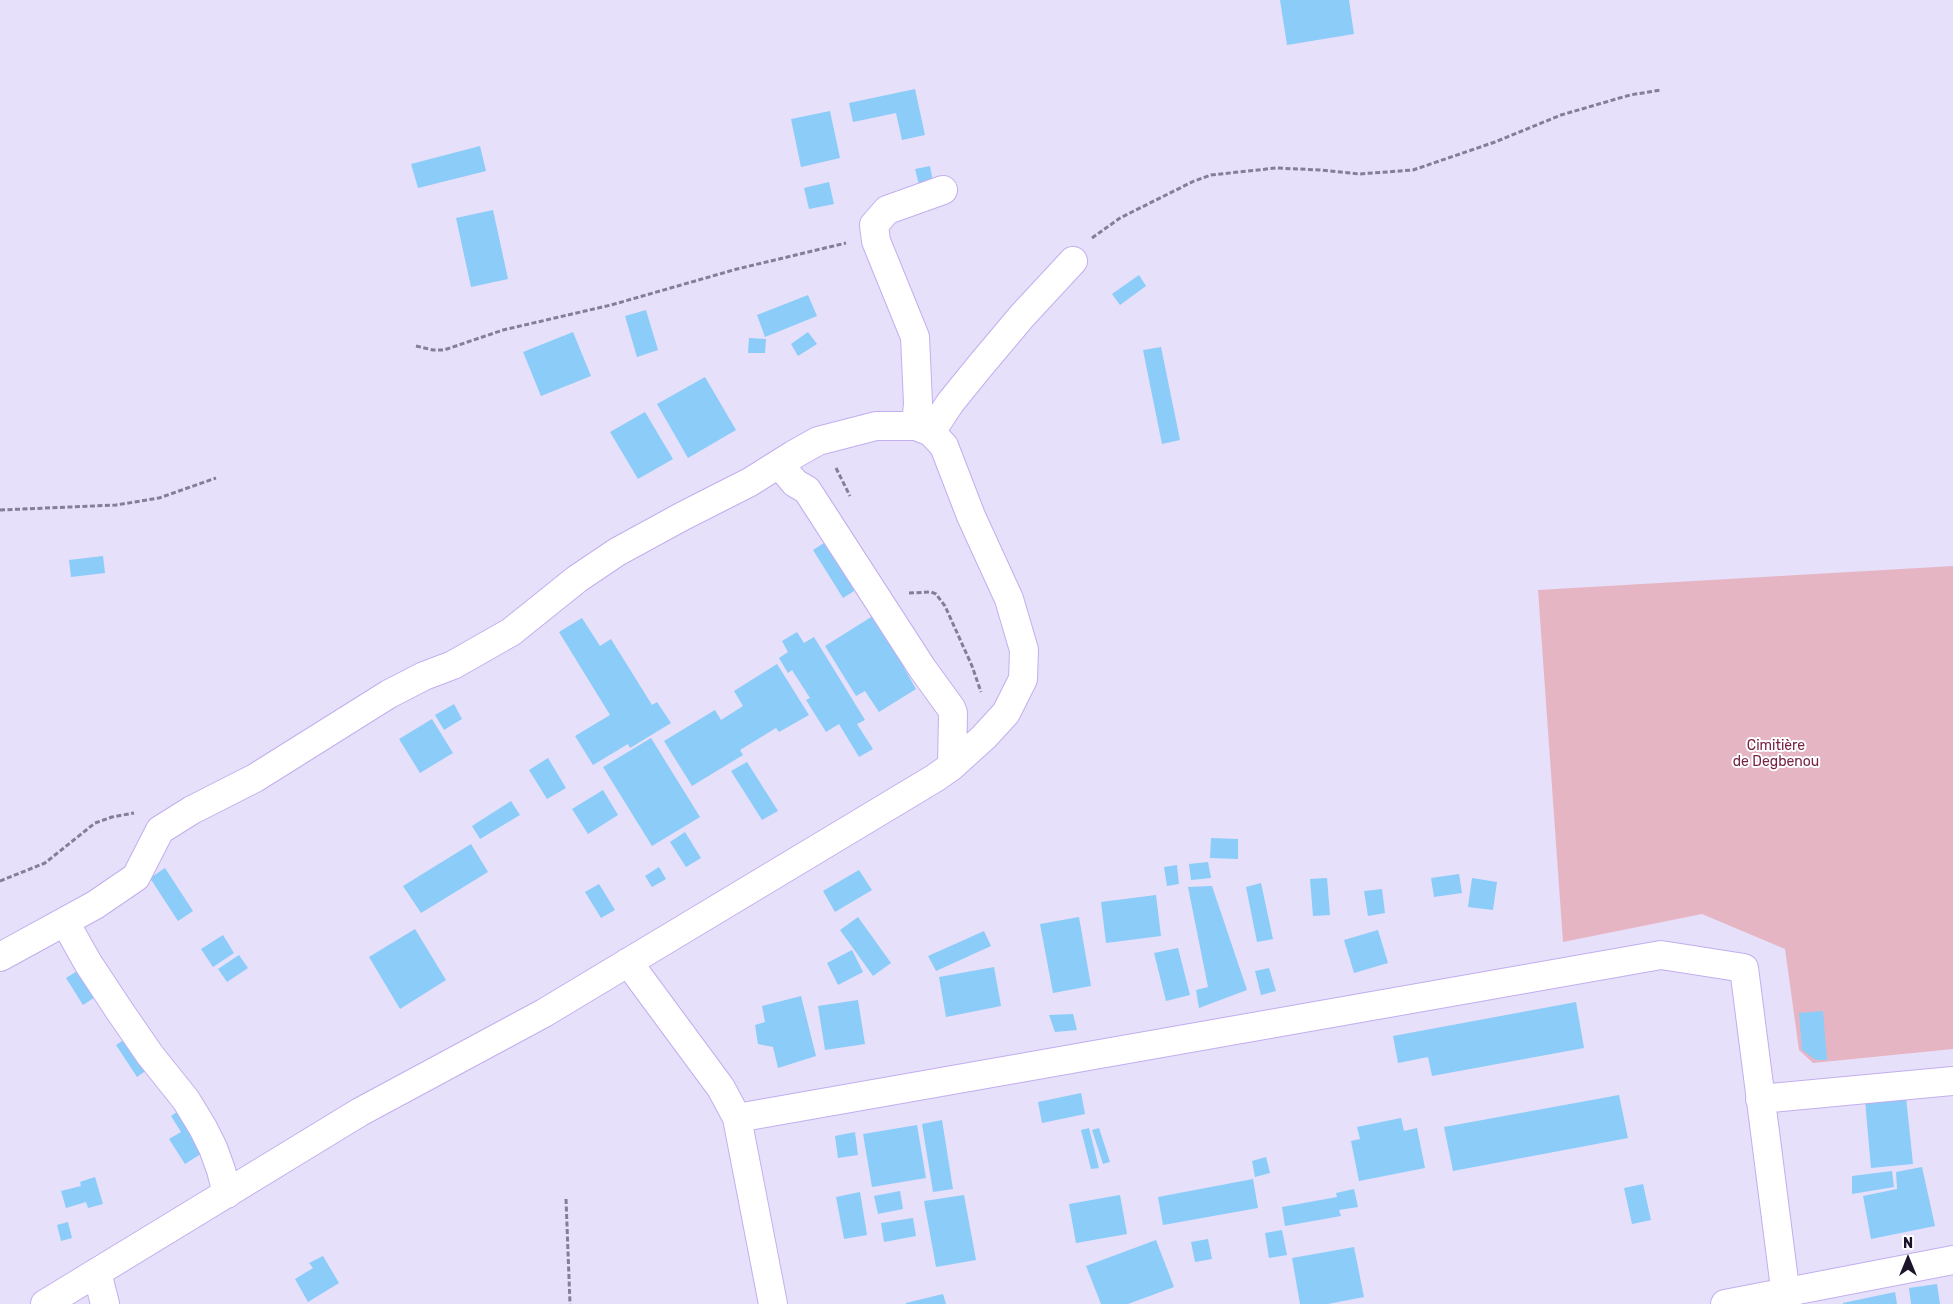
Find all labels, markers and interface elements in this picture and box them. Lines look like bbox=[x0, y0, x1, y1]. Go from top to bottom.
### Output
park label: Cimitière de Degbenou bbox=[1733, 738, 1819, 770]
north arrow bbox=[1883, 1234, 1933, 1284]
text: N bbox=[1903, 1235, 1913, 1252]

